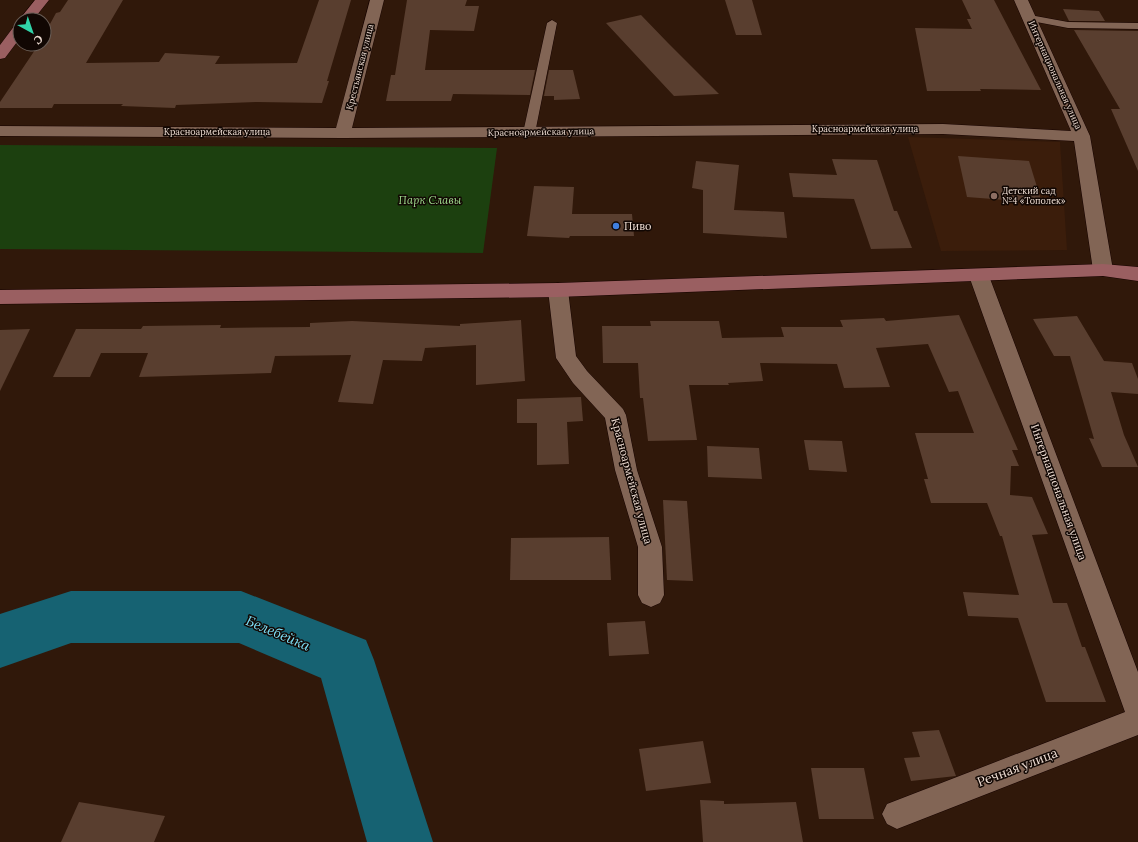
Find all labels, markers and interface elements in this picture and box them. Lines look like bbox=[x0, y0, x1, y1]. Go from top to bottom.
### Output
north arrow bbox=[12, 12, 52, 52]
street label: Интернациональная улица bbox=[1027, 19, 1085, 131]
street label: Крестьянская улица bbox=[344, 22, 376, 111]
text: С bbox=[31, 32, 46, 48]
street label: Красноармейская улица bbox=[812, 123, 919, 134]
street label: Красноармейская улица bbox=[488, 125, 595, 138]
street label: Красноармейская улица bbox=[164, 126, 271, 137]
place label: Детский сад №4 «Тополек» bbox=[1002, 185, 1066, 206]
marker: Детский сад №4 «Тополек» bbox=[989, 191, 999, 201]
park label: Парк Славы bbox=[399, 193, 462, 207]
place label: Пиво bbox=[624, 219, 651, 233]
marker: Пиво bbox=[611, 221, 621, 231]
street label: Красноармейская улица bbox=[608, 416, 656, 546]
street label: Интернациональная улица bbox=[1028, 422, 1090, 562]
water label: Белебейка bbox=[243, 611, 313, 655]
street label: Речная улица bbox=[975, 744, 1060, 791]

